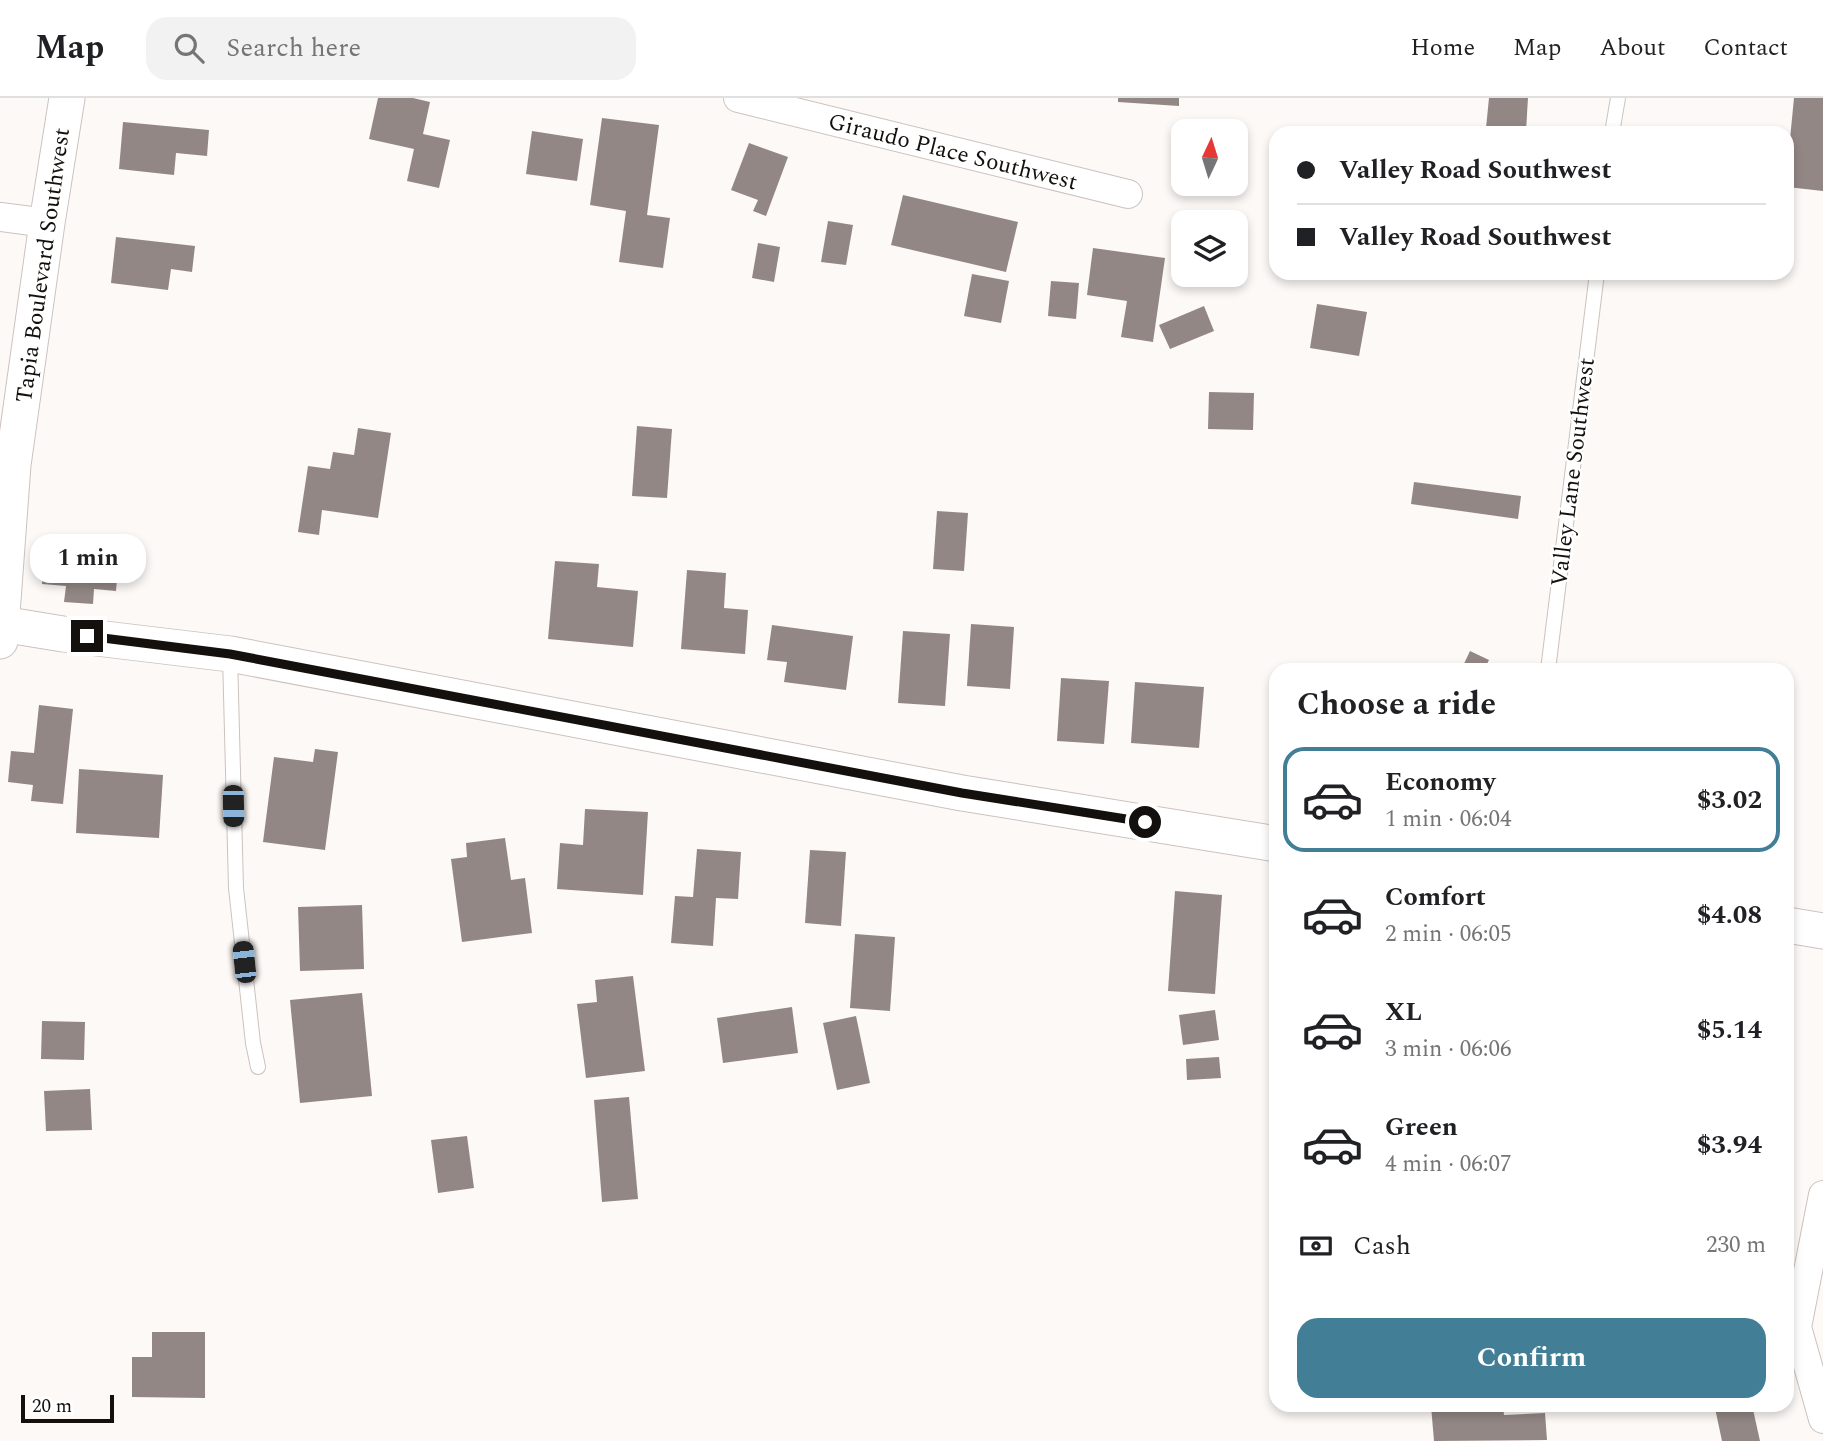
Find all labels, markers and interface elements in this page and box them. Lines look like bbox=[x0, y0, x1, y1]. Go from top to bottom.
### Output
search box bbox=[146, 17, 636, 80]
text: Map bbox=[35, 23, 104, 73]
text: Search here bbox=[226, 28, 361, 68]
icon: search bbox=[170, 29, 208, 67]
text: Home bbox=[1410, 30, 1475, 66]
text: Map bbox=[1513, 30, 1561, 66]
text: About bbox=[1599, 30, 1665, 66]
text: Contact bbox=[1703, 30, 1788, 66]
street label: Giraudo Place Southwest bbox=[824, 105, 1081, 200]
north arrow bbox=[1171, 119, 1248, 196]
map controls bbox=[1171, 119, 1248, 287]
street label: Tapia Boulevard Southwest bbox=[7, 125, 80, 405]
text: Valley Road Southwest bbox=[1339, 150, 1611, 190]
button: layers bbox=[1171, 210, 1248, 287]
text: Valley Road Southwest bbox=[1339, 217, 1611, 257]
street label: Valley Lane Southwest bbox=[1542, 356, 1605, 589]
callout: 1 min bbox=[29, 534, 145, 584]
text: 1 min bbox=[57, 541, 119, 576]
route end bbox=[71, 620, 103, 652]
text: Choose a ride bbox=[1297, 680, 1496, 729]
text: Economy bbox=[1385, 762, 1495, 802]
icon: car bbox=[1301, 768, 1364, 831]
text: $3.02 bbox=[1697, 780, 1762, 820]
car bbox=[223, 785, 244, 827]
text: 1 min · 06:04 bbox=[1385, 802, 1512, 837]
route start bbox=[1129, 806, 1161, 838]
text: Comfort bbox=[1385, 877, 1486, 917]
icon: car bbox=[1301, 883, 1364, 946]
text: $4.08 bbox=[1697, 895, 1762, 935]
text: 2 min · 06:05 bbox=[1385, 917, 1512, 952]
car bbox=[232, 940, 257, 984]
text: XL bbox=[1385, 992, 1422, 1032]
icon: car bbox=[1301, 998, 1364, 1061]
text: $5.14 bbox=[1697, 1010, 1762, 1050]
text: 3 min · 06:06 bbox=[1385, 1032, 1512, 1067]
text: Green bbox=[1385, 1107, 1458, 1147]
icon: car bbox=[1301, 1113, 1364, 1176]
text: $3.94 bbox=[1697, 1125, 1762, 1165]
text: 4 min · 06:07 bbox=[1385, 1147, 1512, 1182]
text: Cash bbox=[1353, 1226, 1411, 1266]
icon: cash bbox=[1297, 1227, 1335, 1265]
text: 230 m bbox=[1706, 1228, 1766, 1263]
button: Confirm bbox=[1297, 1318, 1766, 1398]
scale bar bbox=[21, 1392, 114, 1424]
text: 20 m bbox=[32, 1392, 72, 1421]

